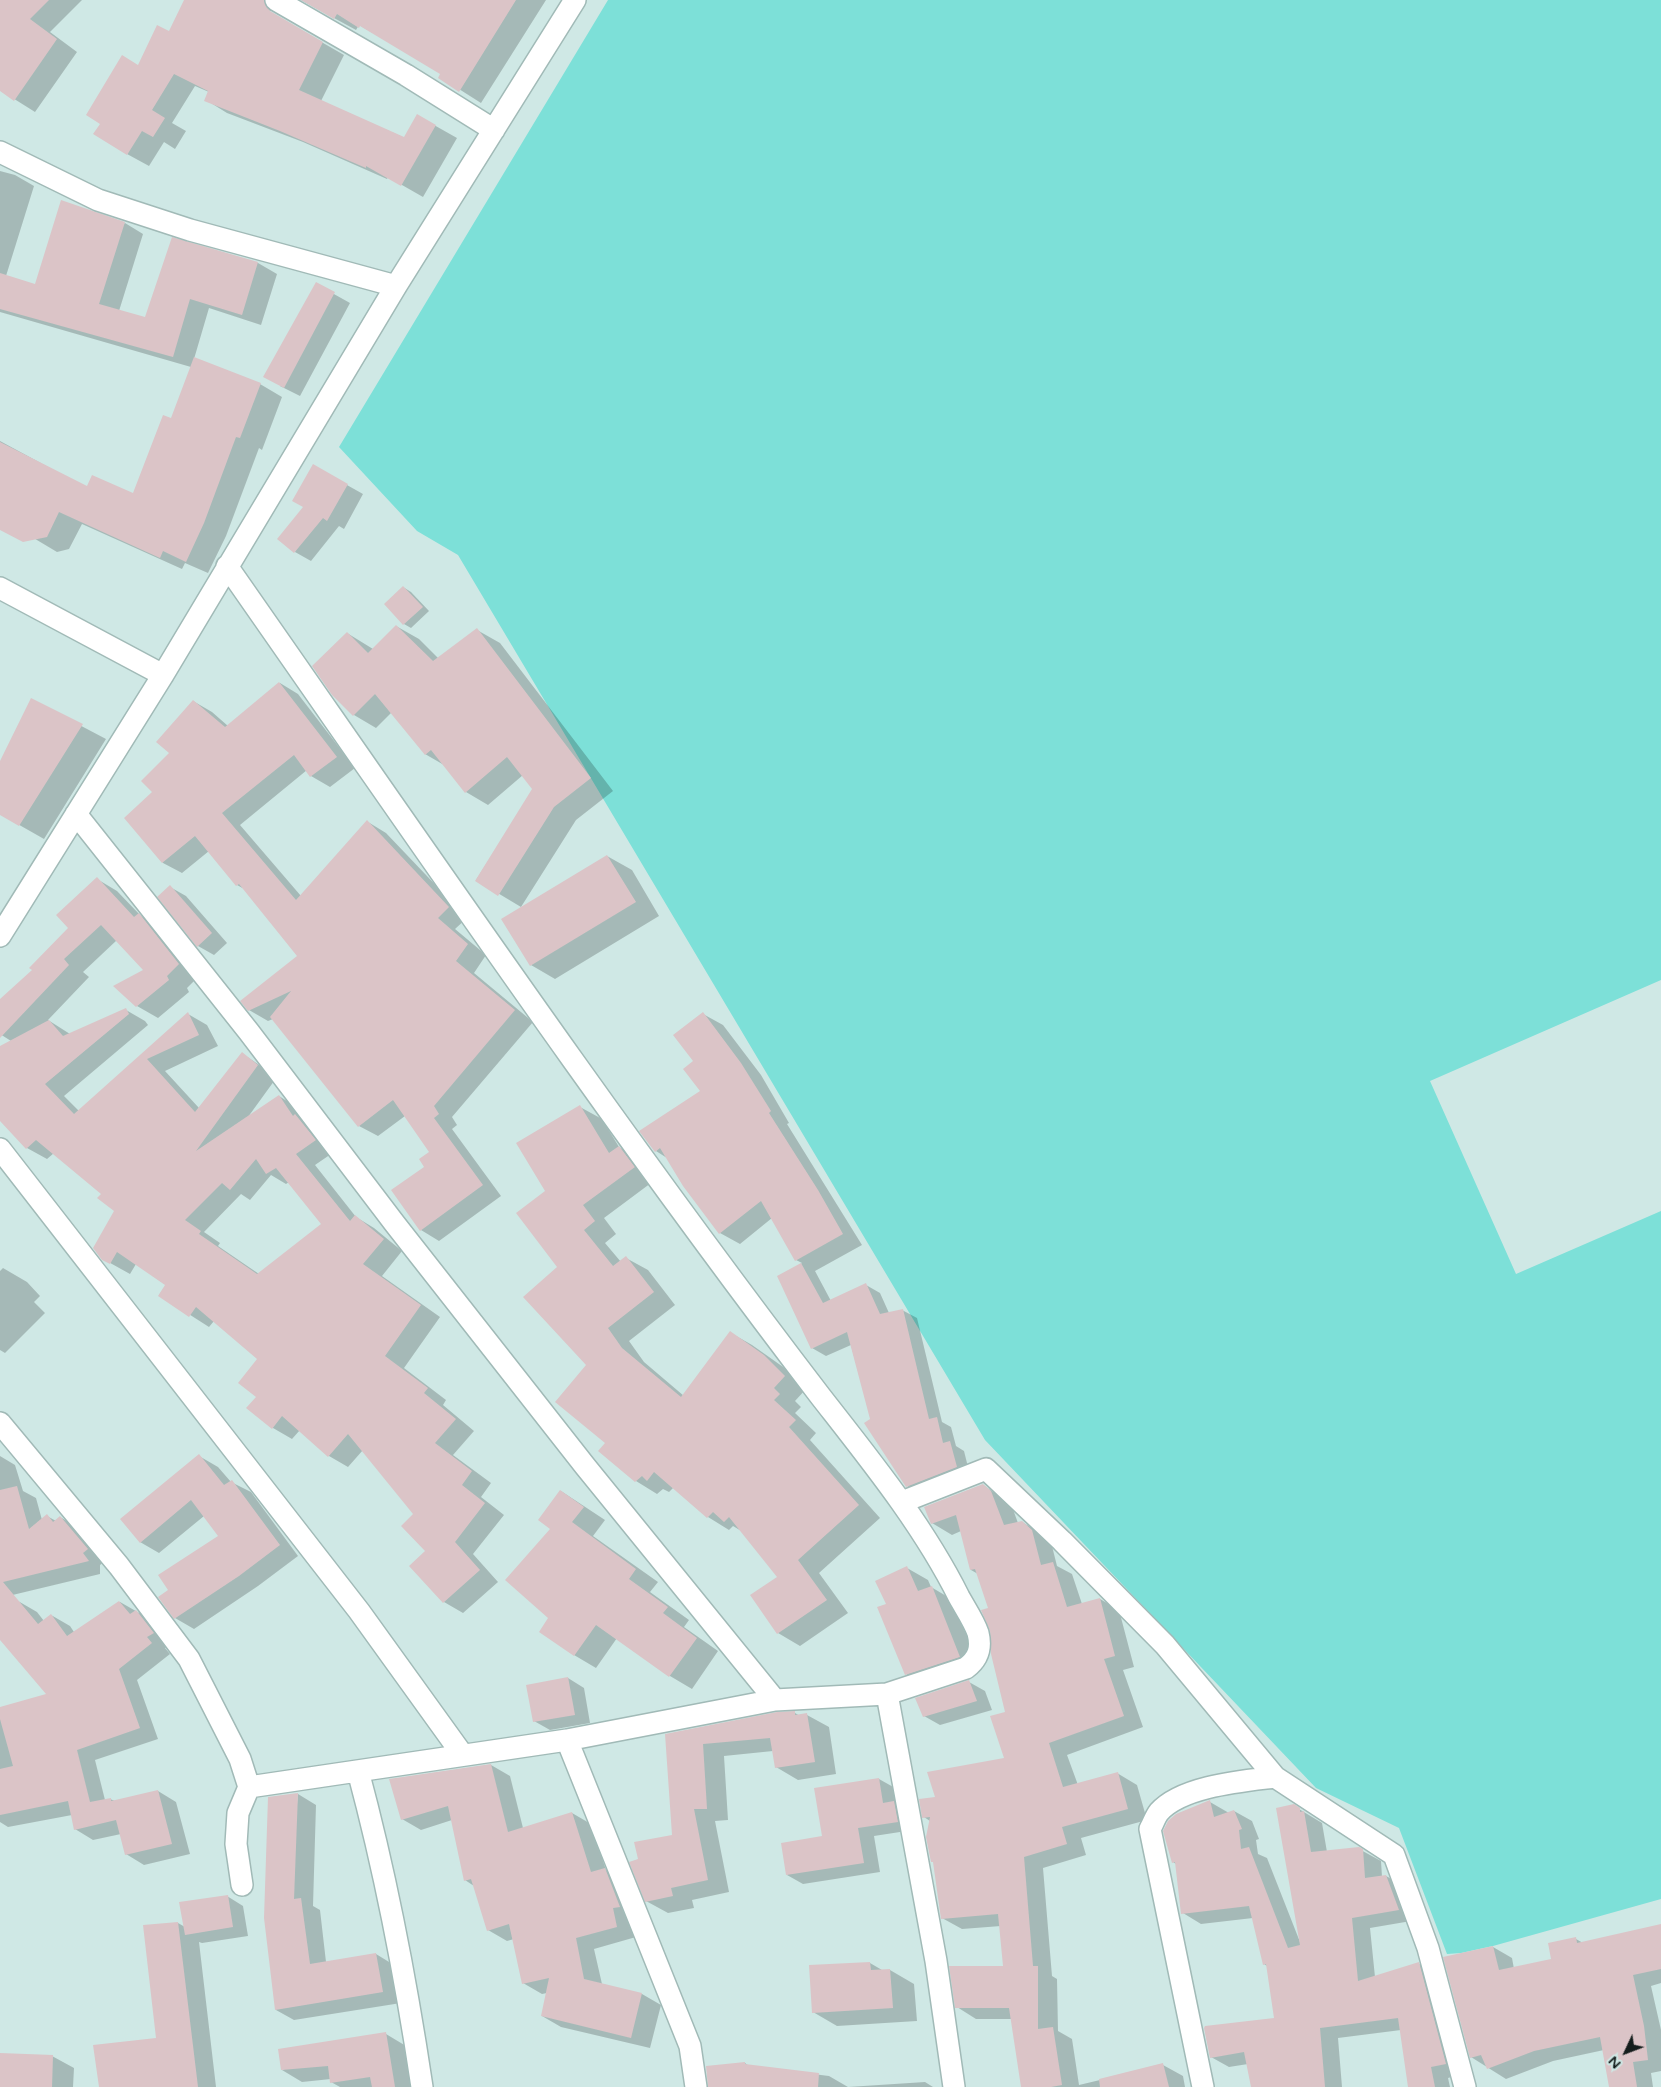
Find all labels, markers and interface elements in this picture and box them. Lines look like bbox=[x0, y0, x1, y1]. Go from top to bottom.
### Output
north arrow bbox=[1601, 2027, 1651, 2077]
text: N bbox=[1605, 2053, 1625, 2072]

